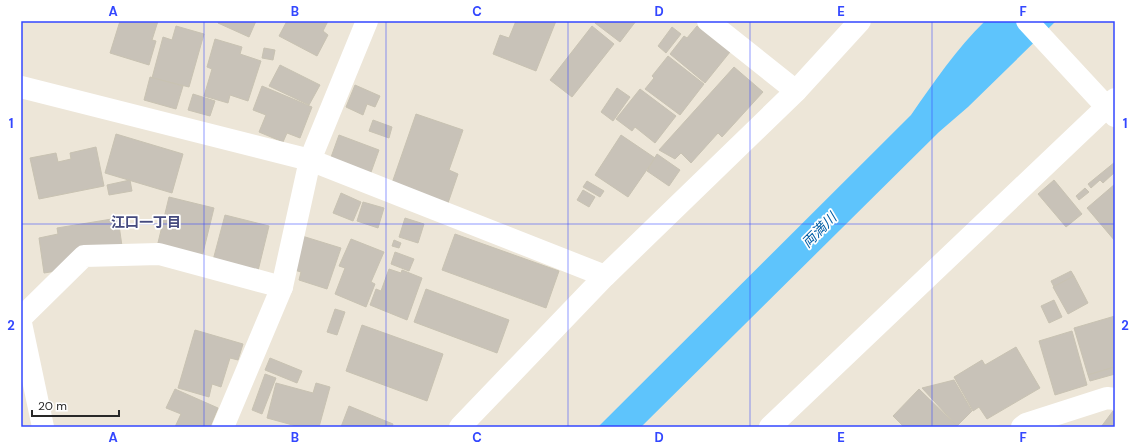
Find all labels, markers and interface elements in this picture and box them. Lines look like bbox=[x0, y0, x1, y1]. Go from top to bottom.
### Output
text: A bbox=[108, 3, 118, 20]
text: B bbox=[291, 3, 299, 20]
text: C bbox=[472, 3, 482, 20]
text: D bbox=[654, 3, 664, 20]
text: E bbox=[837, 3, 845, 20]
text: F bbox=[1019, 3, 1027, 20]
text: 1 bbox=[9, 115, 13, 132]
text: 1 bbox=[1123, 115, 1127, 132]
water label: 両満川 bbox=[798, 207, 842, 251]
district label: 江口一丁目 bbox=[111, 213, 181, 231]
text: 2 bbox=[7, 317, 15, 334]
text: 2 bbox=[1121, 317, 1129, 334]
scale bar bbox=[32, 392, 119, 418]
text: 20 m bbox=[38, 398, 67, 414]
text: A bbox=[108, 429, 118, 446]
text: B bbox=[291, 429, 299, 446]
text: C bbox=[472, 429, 482, 446]
text: D bbox=[654, 429, 664, 446]
text: E bbox=[837, 429, 845, 446]
text: F bbox=[1019, 429, 1027, 446]

